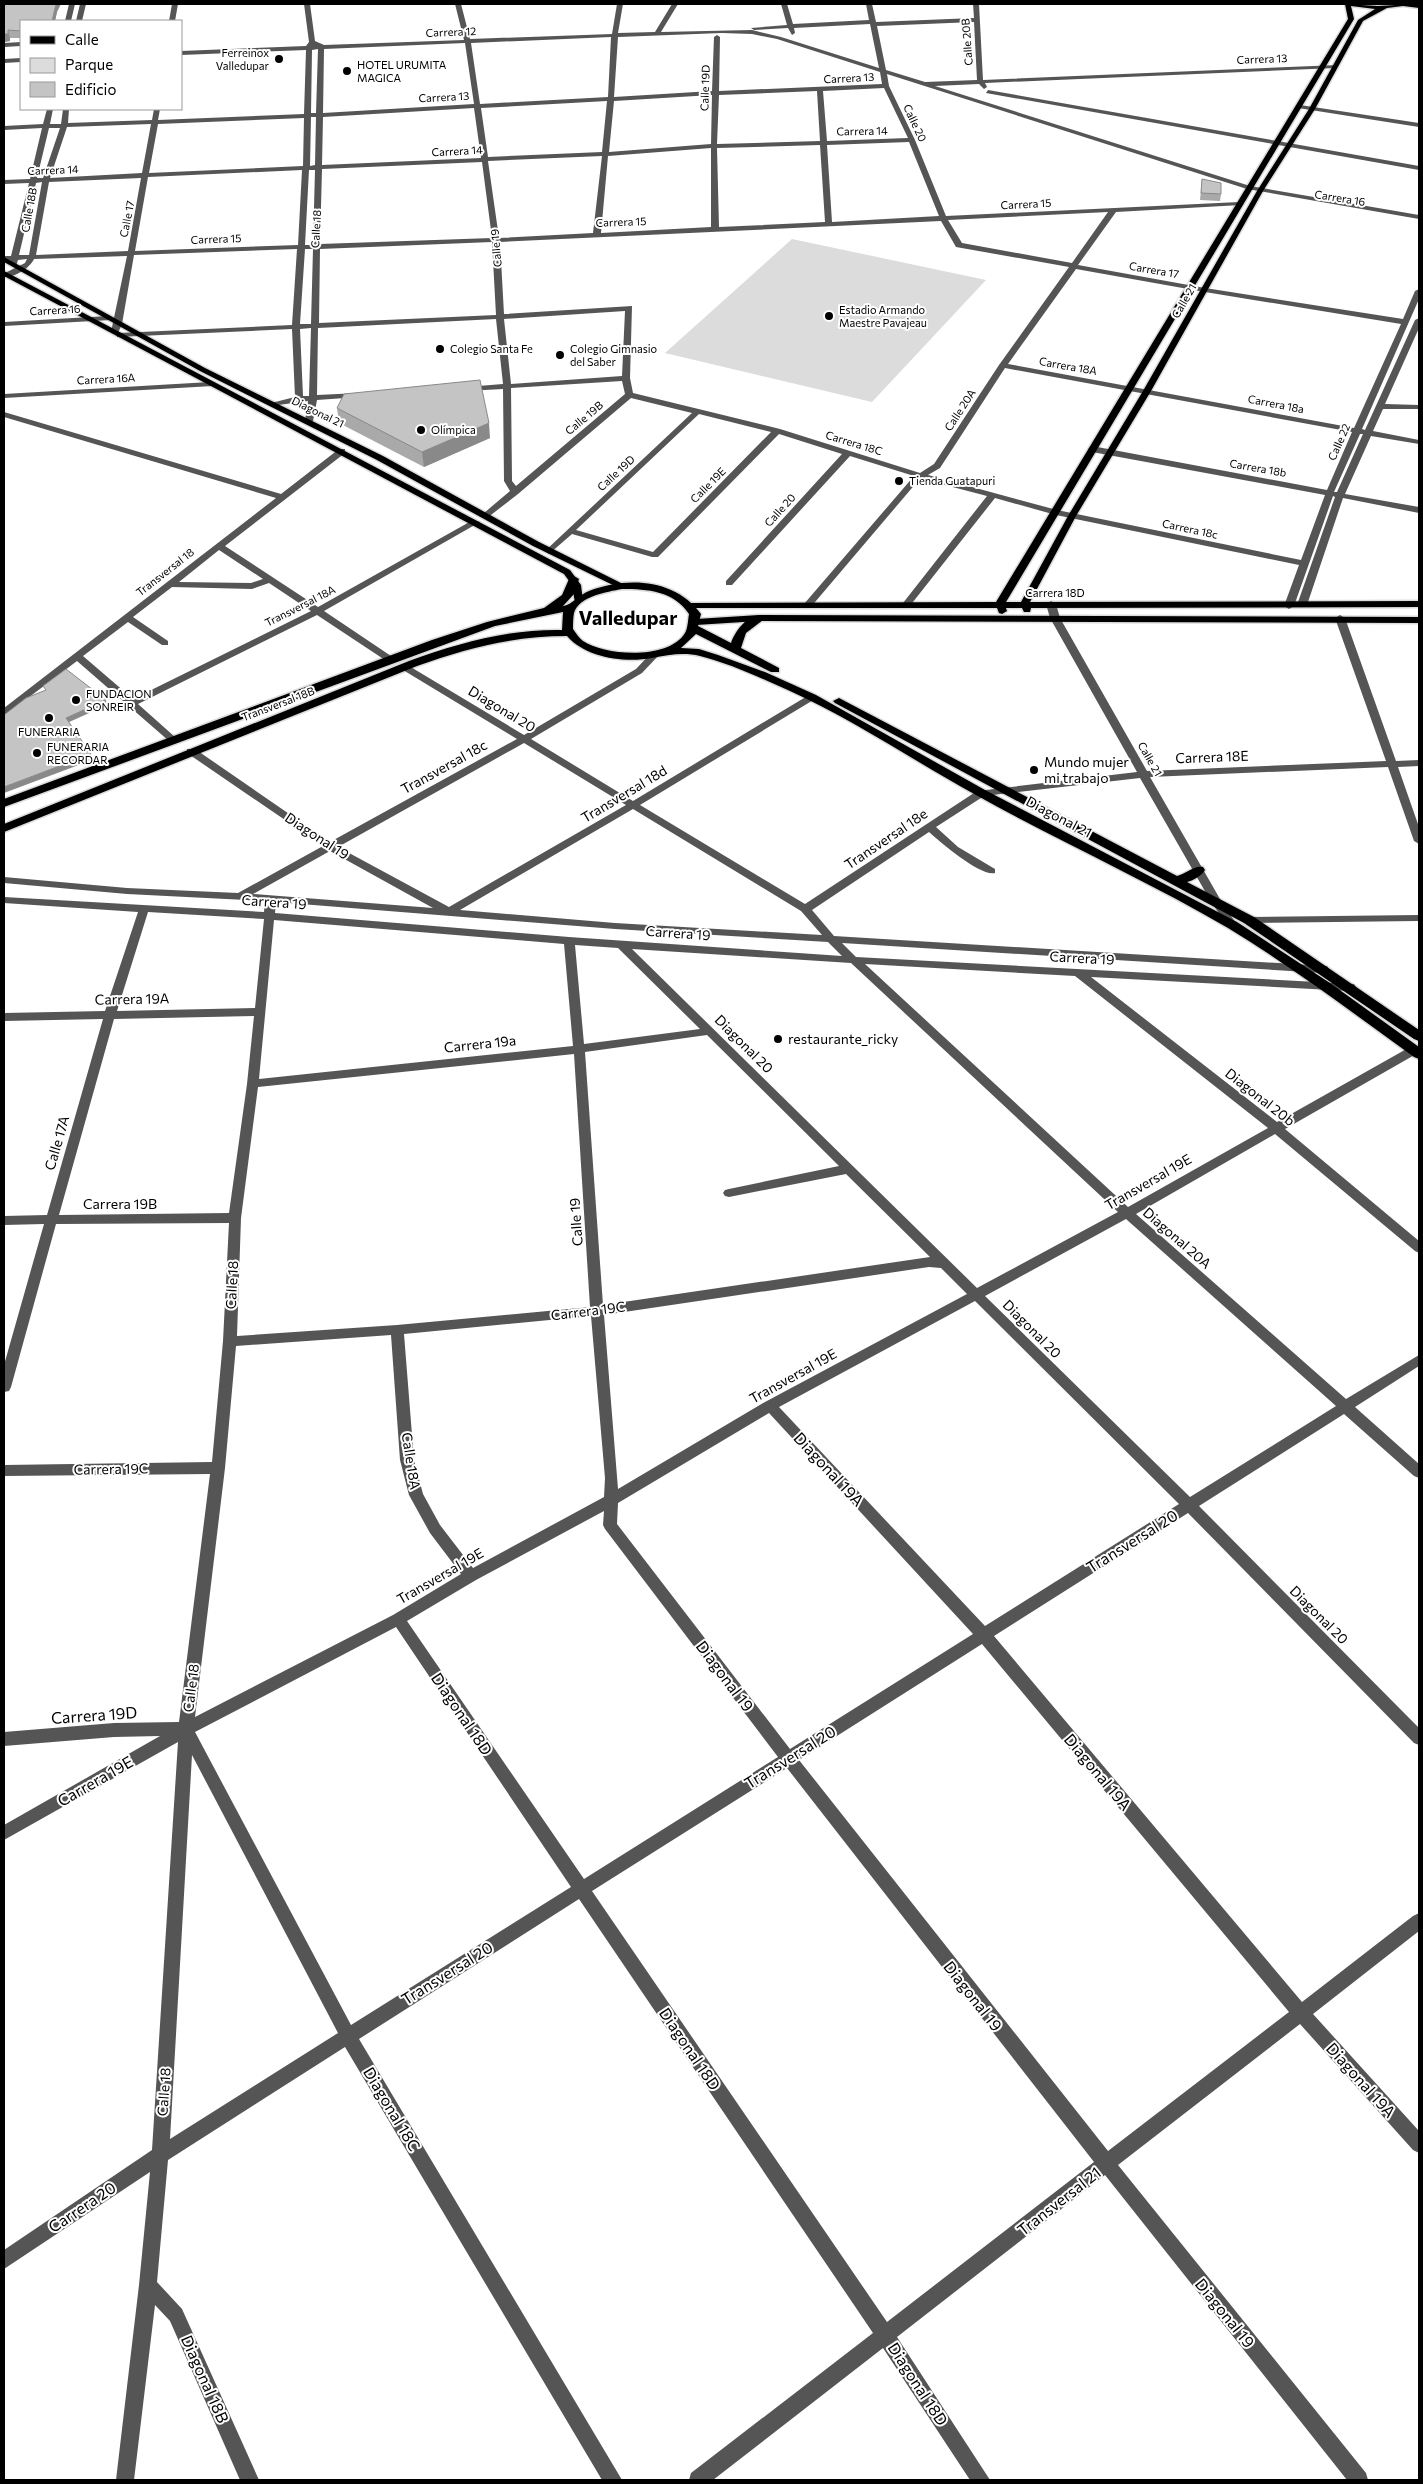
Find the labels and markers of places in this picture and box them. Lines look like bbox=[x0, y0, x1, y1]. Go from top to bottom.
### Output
place label: Ferreinox Valledupar bbox=[216, 46, 270, 72]
marker: Ferreinox Valledupar bbox=[273, 53, 285, 65]
place label: HOTEL URUMITA MAGICA bbox=[357, 58, 447, 84]
marker: HOTEL URUMITA MAGICA bbox=[341, 65, 353, 77]
place label: Estadio Armando Maestre Pavajeau bbox=[839, 303, 927, 329]
marker: Estadio Armando Maestre Pavajeau bbox=[823, 310, 835, 322]
place label: Colegio Santa Fe bbox=[450, 342, 533, 355]
place label: Colegio Gimnasio del Saber bbox=[570, 342, 658, 368]
marker: Colegio Santa Fe bbox=[434, 343, 446, 355]
marker: Colegio Gimnasio del Saber bbox=[554, 349, 566, 361]
place label: Olímpica bbox=[431, 423, 476, 436]
marker: Olímpica bbox=[415, 424, 427, 436]
place label: Tienda Guatapuri bbox=[909, 474, 995, 487]
marker: Tienda Guatapuri bbox=[893, 475, 905, 487]
place label: FUNDACION SONREIR bbox=[86, 687, 152, 713]
marker: FUNDACION SONREIR bbox=[70, 694, 82, 706]
marker: FUNERARIA bbox=[43, 712, 55, 724]
place label: FUNERARIA bbox=[18, 725, 80, 738]
place label: FUNERARIA RECORDAR bbox=[47, 740, 110, 766]
marker: FUNERARIA RECORDAR bbox=[31, 747, 43, 759]
place label: Mundo mujer mi trabajo bbox=[1044, 753, 1129, 786]
marker: Mundo mujer mi trabajo bbox=[1028, 764, 1040, 776]
place label: restaurante_ricky bbox=[788, 1030, 898, 1047]
marker: restaurante_ricky bbox=[772, 1033, 784, 1045]

